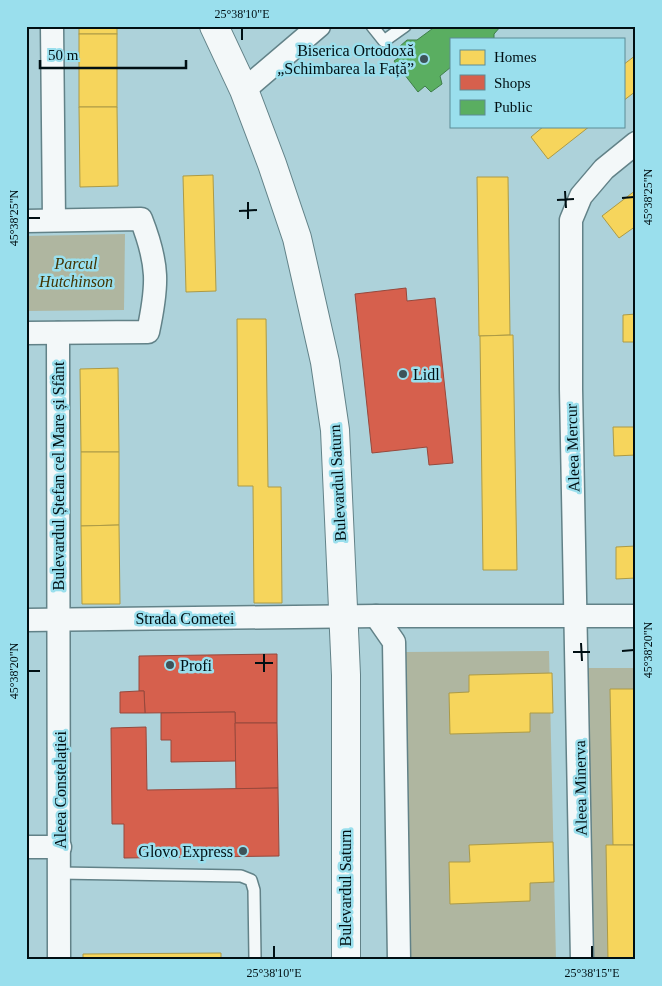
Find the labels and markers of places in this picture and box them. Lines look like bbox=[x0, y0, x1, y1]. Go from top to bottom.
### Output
place label: Biserica Ortodoxă „Schimbarea la Față” bbox=[277, 42, 414, 78]
marker: Biserica Ortodoxă „Schimbarea la Față” bbox=[418, 53, 430, 65]
place label: Lidl bbox=[413, 366, 440, 383]
marker: Lidl bbox=[397, 368, 409, 380]
place label: Profi bbox=[180, 657, 213, 674]
marker: Profi bbox=[164, 659, 176, 671]
place label: Glovo Express bbox=[138, 843, 233, 861]
marker: Glovo Express bbox=[237, 845, 249, 857]

